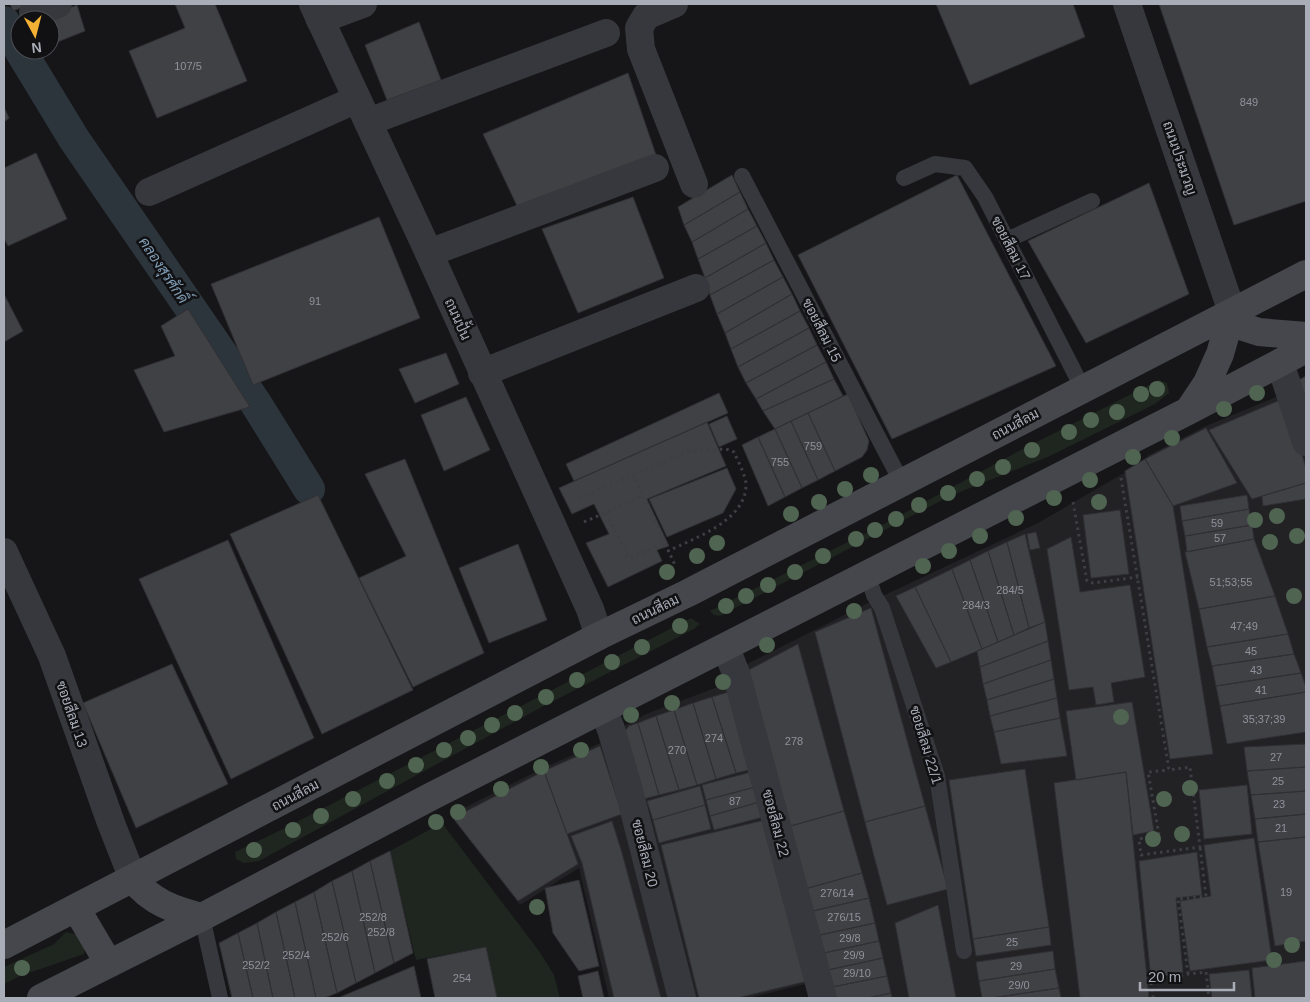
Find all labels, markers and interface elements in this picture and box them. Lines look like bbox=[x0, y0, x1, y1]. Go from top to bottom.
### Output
north arrow bbox=[10, 10, 60, 60]
text: N bbox=[31, 39, 43, 56]
house number: 107/5 bbox=[174, 60, 202, 72]
house number: 849 bbox=[1240, 96, 1258, 108]
street label: ถนนประมวญ bbox=[1159, 119, 1200, 197]
street label: ซอยสีลม 17 bbox=[988, 213, 1035, 283]
water label: คลองสุรศักดิ์ bbox=[133, 230, 199, 310]
street label: ถนนปั้น bbox=[442, 294, 478, 342]
house number: 91 bbox=[309, 295, 321, 307]
street label: ซอยสีลม 15 bbox=[799, 295, 846, 365]
street label: ถนนสีลม bbox=[988, 404, 1041, 443]
house number: 759 bbox=[804, 440, 822, 452]
house number: 755 bbox=[771, 456, 789, 468]
house number: 59 bbox=[1211, 517, 1223, 529]
house number: 57 bbox=[1214, 532, 1226, 544]
house number: 51;53;55 bbox=[1210, 576, 1252, 588]
house number: 284/5 bbox=[996, 584, 1024, 596]
street label: ถนนสีลม bbox=[628, 590, 681, 627]
house number: 284/3 bbox=[962, 599, 990, 611]
house number: 47;49 bbox=[1230, 620, 1258, 632]
house number: 45 bbox=[1245, 645, 1257, 657]
house number: 43 bbox=[1250, 664, 1262, 676]
street label: ซอยสีลม 13 bbox=[53, 678, 92, 749]
house number: 41 bbox=[1255, 684, 1267, 696]
street label: ซอยสีลม 22/1 bbox=[907, 704, 946, 786]
house number: 35;37;39 bbox=[1243, 713, 1285, 725]
house number: 274 bbox=[705, 732, 723, 744]
house number: 278 bbox=[785, 735, 803, 747]
house number: 270 bbox=[668, 744, 686, 756]
house number: 27 bbox=[1270, 751, 1282, 763]
street label: ถนนสีลม bbox=[268, 775, 321, 814]
house number: 25 bbox=[1272, 775, 1284, 787]
street label: ซอยสีลม 22 bbox=[759, 787, 794, 859]
house number: 87 bbox=[729, 795, 741, 807]
house number: 23 bbox=[1273, 798, 1285, 810]
street label: ซอยสีลม 20 bbox=[629, 817, 662, 889]
house number: 21 bbox=[1275, 822, 1287, 834]
house number: 19 bbox=[1280, 886, 1292, 898]
house number: 276/14 bbox=[820, 887, 854, 899]
house number: 252/8 bbox=[359, 911, 387, 923]
house number: 276/15 bbox=[827, 911, 861, 923]
house number: 252/8 bbox=[367, 926, 395, 938]
house number: 252/6 bbox=[321, 931, 349, 943]
house number: 29/8 bbox=[839, 932, 861, 944]
house number: 25 bbox=[1006, 936, 1018, 948]
house number: 252/4 bbox=[282, 949, 310, 961]
house number: 29/9 bbox=[843, 949, 865, 961]
house number: 252/2 bbox=[242, 959, 270, 971]
house number: 29 bbox=[1010, 960, 1022, 972]
scale bar bbox=[1140, 960, 1234, 992]
house number: 29/10 bbox=[843, 967, 871, 979]
text: 20 m bbox=[1148, 968, 1181, 985]
house number: 254 bbox=[453, 972, 471, 984]
house number: 29/0 bbox=[1008, 979, 1030, 991]

